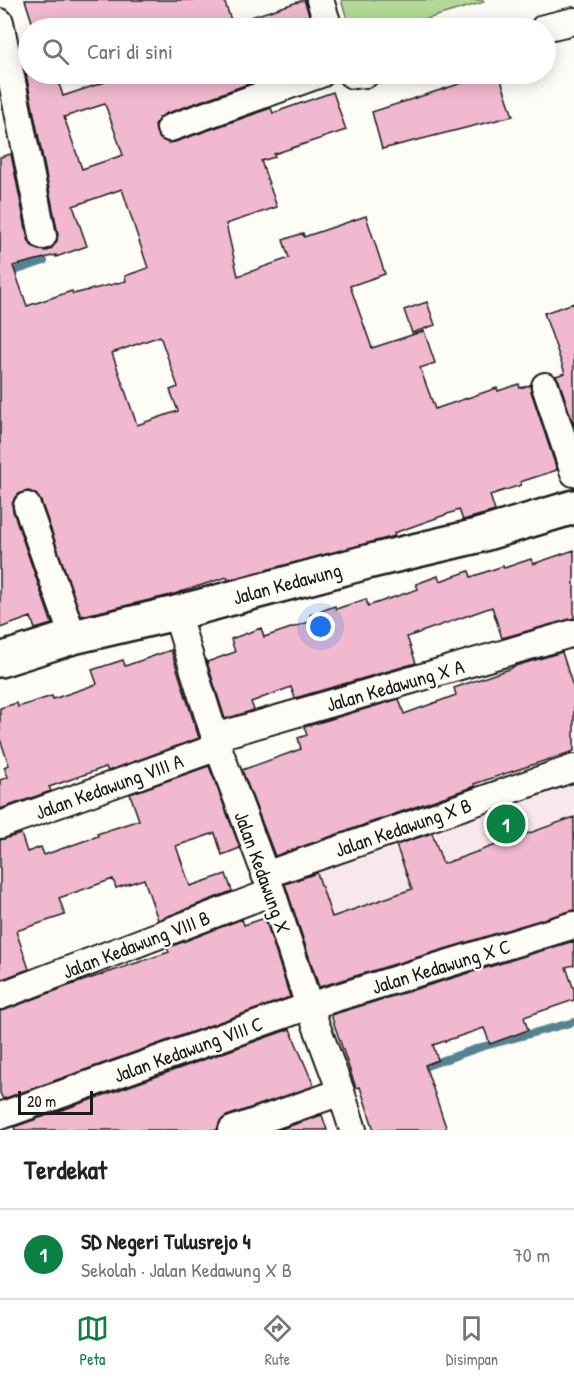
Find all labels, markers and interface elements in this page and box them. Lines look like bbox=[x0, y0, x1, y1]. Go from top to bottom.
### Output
search box bbox=[18, 18, 556, 84]
icon: search bbox=[39, 35, 72, 68]
text: Cari di sini bbox=[87, 36, 173, 66]
street label: Jalan Kedawung bbox=[230, 556, 344, 610]
your location bbox=[306, 612, 335, 641]
street label: Jalan Kedawung X A bbox=[323, 652, 467, 718]
street label: Jalan Kedawung VIII A bbox=[31, 747, 187, 825]
street label: Jalan Kedawung X B bbox=[331, 791, 475, 863]
pin: 1 bbox=[486, 802, 526, 846]
street label: Jalan Kedawung X bbox=[228, 807, 298, 937]
street label: Jalan Kedawung VIII B bbox=[58, 903, 214, 985]
street label: Jalan Kedawung X C bbox=[368, 932, 514, 1000]
street label: Jalan Kedawung VIII C bbox=[110, 1009, 266, 1089]
scale bar bbox=[18, 1088, 93, 1116]
text: 20 m bbox=[27, 1090, 56, 1112]
text: Terdekat bbox=[24, 1152, 107, 1187]
text: SD Negeri Tulusrejo 4 bbox=[81, 1226, 251, 1256]
text: 1 bbox=[40, 1241, 47, 1268]
text: 70 m bbox=[513, 1241, 550, 1268]
text: Sekolah · Jalan Kedawung X B bbox=[81, 1256, 292, 1283]
tab: Peta bbox=[76, 1312, 109, 1370]
tab: Rute bbox=[261, 1312, 294, 1370]
tab: Disimpan bbox=[446, 1312, 498, 1370]

